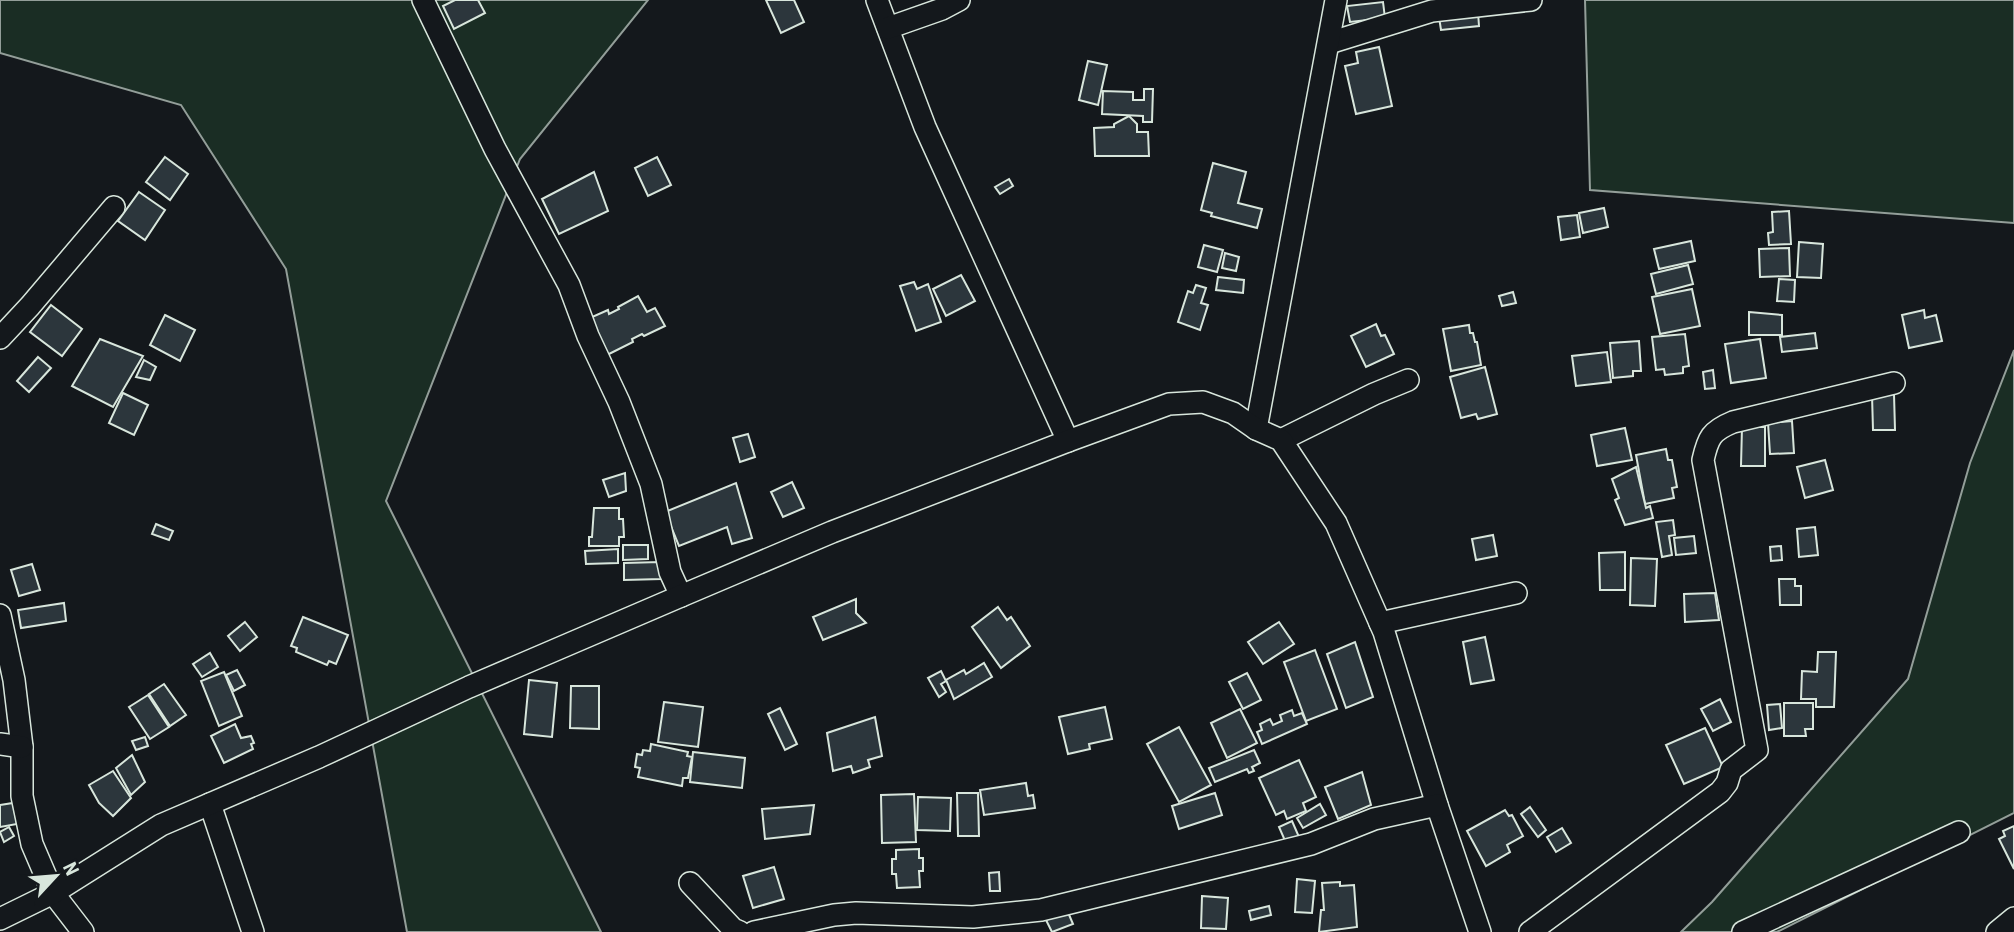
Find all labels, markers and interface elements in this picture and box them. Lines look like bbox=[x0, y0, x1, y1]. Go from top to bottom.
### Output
north arrow bbox=[21, 841, 91, 911]
text: N bbox=[58, 858, 84, 879]

